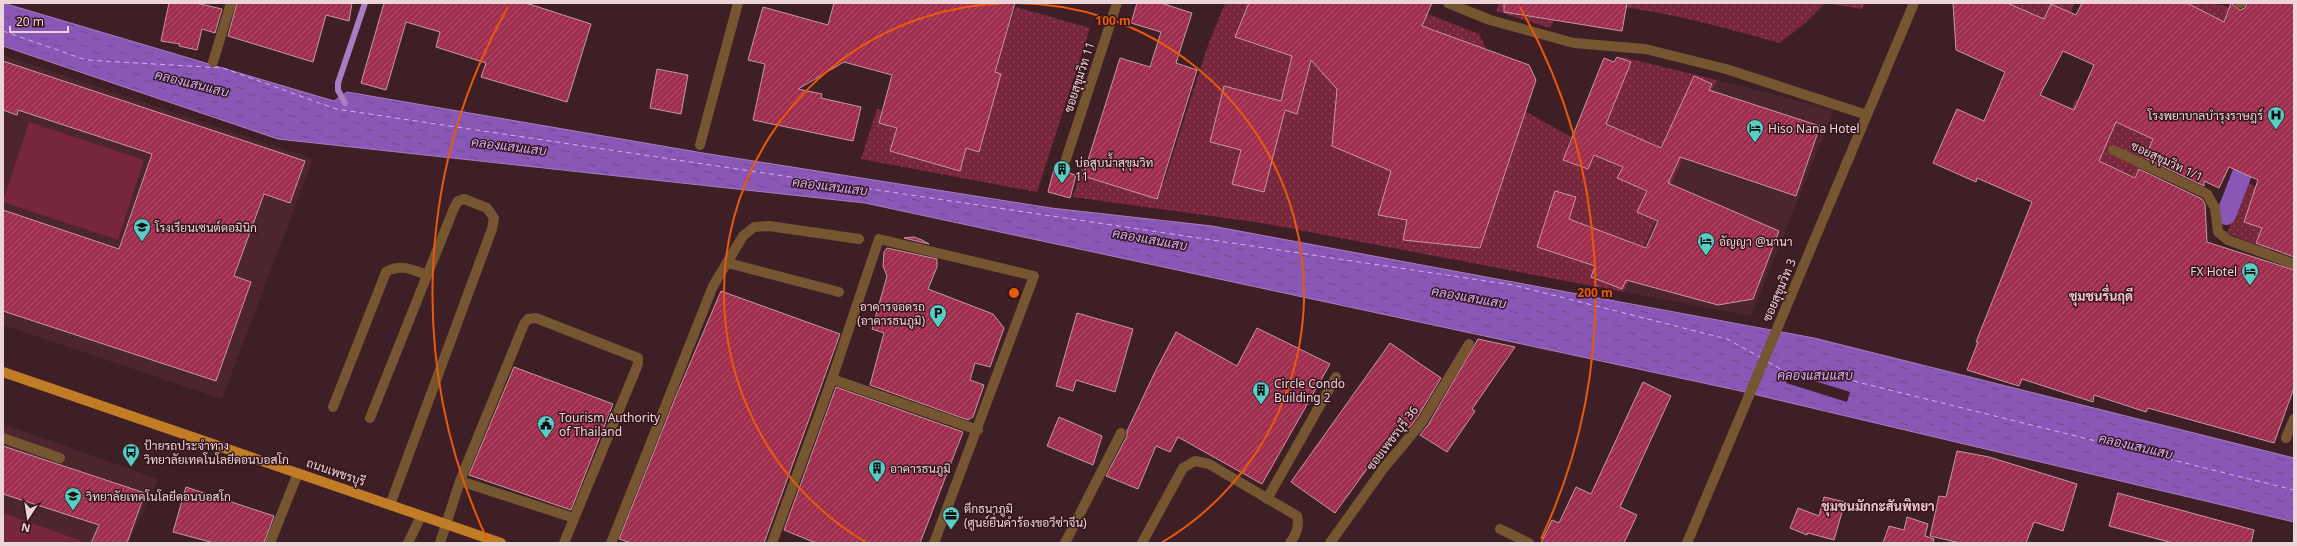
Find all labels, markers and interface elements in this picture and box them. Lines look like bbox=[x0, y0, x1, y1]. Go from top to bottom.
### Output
scale bar bbox=[10, 8, 68, 34]
text: 100 m bbox=[1095, 12, 1131, 29]
text: 20 m bbox=[16, 13, 44, 30]
street label: ซอยสุขุมวิท 11 bbox=[1060, 39, 1099, 115]
water label: คลองแสนแสบ bbox=[153, 65, 232, 101]
hospital icon: โรงพยาบาลบำรุงราษฎร์ bbox=[2266, 105, 2286, 130]
place label: โรงพยาบาลบำรุงราษฎร์ bbox=[2147, 107, 2263, 125]
hotel icon: Hiso Nana Hotel bbox=[1745, 118, 1765, 143]
place label: Hiso Nana Hotel bbox=[1768, 120, 1860, 137]
water label: คลองแสนแสบ bbox=[470, 132, 548, 160]
street label: ซอยสุขุมวิท 1/1 bbox=[2128, 137, 2206, 186]
place label: บ่อสูบน้ำสุขุมวิท 11 bbox=[1075, 152, 1153, 185]
building icon: บ่อสูบน้ำสุขุมวิท 11 bbox=[1052, 159, 1072, 184]
water label: คลองแสนแสบ bbox=[791, 172, 869, 200]
school or university icon: โรงเรียนเซนต์ดอมินิก bbox=[132, 217, 152, 242]
place label: โรงเรียนเซนต์ดอมินิก bbox=[154, 219, 257, 236]
water label: คลองแสนแสบ bbox=[1111, 224, 1189, 255]
hotel icon: อัญญา @นานา bbox=[1696, 231, 1716, 256]
place label: อัญญา @นานา bbox=[1719, 233, 1793, 250]
street label: ซอยสุขุมวิท 3 bbox=[1758, 256, 1801, 324]
hotel icon: FX Hotel bbox=[2240, 261, 2260, 286]
place label: FX Hotel bbox=[2190, 263, 2237, 280]
water label: คลองแสนแสบ bbox=[1430, 282, 1508, 313]
text: 200 m bbox=[1577, 284, 1613, 301]
district label: ชุมชนรื่นฤดี bbox=[2069, 284, 2133, 307]
centre of rings bbox=[1007, 286, 1021, 300]
place label: อาคารจอดรถ (อาคารธนภูมิ) bbox=[857, 298, 925, 329]
parking icon: อาคารจอดรถ (อาคารธนภูมิ) bbox=[928, 303, 948, 328]
water label: คลองแสนแสบ bbox=[1777, 366, 1853, 384]
place label: Circle Condo Building 2 bbox=[1274, 375, 1345, 406]
building icon: Circle Condo Building 2 bbox=[1251, 380, 1271, 405]
street label: ซอยเพชรบุรี 36 bbox=[1362, 402, 1423, 475]
place label: Tourism Authority of Thailand bbox=[559, 409, 661, 440]
public building icon: Tourism Authority of Thailand bbox=[536, 414, 556, 439]
water label: คลองแสนแสบ bbox=[2097, 429, 2176, 463]
place label: ป้ายรถประจำทาง วิทยาลัยเทคโนโลยีดอนบอสโก bbox=[143, 437, 289, 468]
bus stop icon: ป้ายรถประจำทาง วิทยาลัยเทคโนโลยีดอนบอสโก bbox=[121, 442, 141, 467]
street label: ถนนเพชรบุรี bbox=[304, 454, 368, 491]
building icon: อาคารธนภูมิ bbox=[867, 458, 887, 483]
place label: อาคารธนภูมิ bbox=[890, 460, 951, 477]
school or university icon: วิทยาลัยเทคโนโลยีดอนบอสโก bbox=[63, 486, 83, 511]
place label: วิทยาลัยเทคโนโลยีดอนบอสโก bbox=[85, 488, 231, 505]
district label: ชุมชนมักกะสันพิทยา bbox=[1821, 497, 1935, 517]
north arrow bbox=[8, 498, 48, 538]
place label: ตึกธนาภูมิ (ศูนย์ยื่นคำร้องขอวีซ่าจีน) bbox=[964, 500, 1087, 531]
office icon: ตึกธนาภูมิ (ศูนย์ยื่นคำร้องขอวีซ่าจีน) bbox=[941, 505, 961, 530]
text: N bbox=[20, 520, 32, 537]

